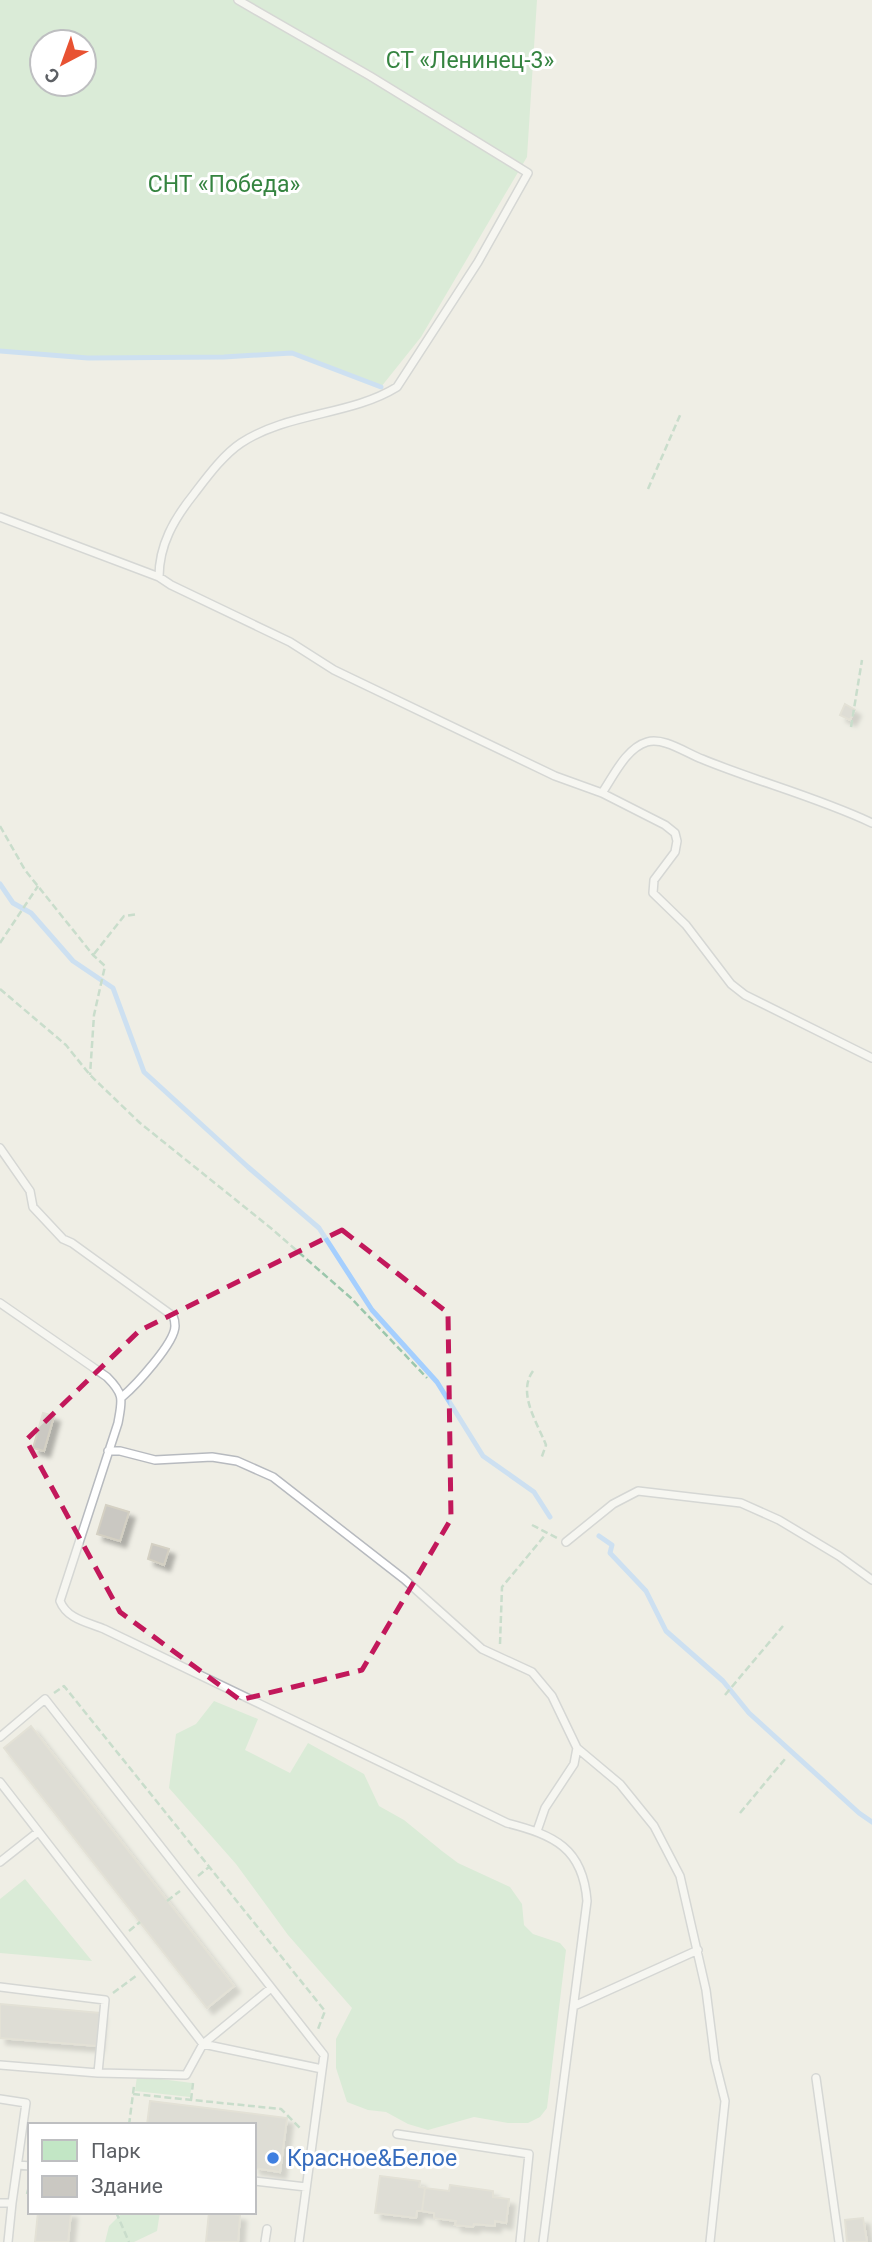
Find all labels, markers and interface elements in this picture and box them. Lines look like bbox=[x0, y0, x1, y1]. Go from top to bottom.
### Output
north arrow bbox=[28, 28, 98, 98]
park label: СТ «Ленинец-3» bbox=[386, 47, 554, 74]
text: С bbox=[40, 63, 64, 88]
park label: СНТ «Победа» bbox=[148, 171, 300, 198]
legend bbox=[28, 2123, 256, 2214]
text: Парк bbox=[91, 2139, 141, 2163]
place label: Красное&Белое bbox=[287, 2145, 457, 2172]
marker: Красное&Белое bbox=[265, 2150, 281, 2166]
text: Здание bbox=[91, 2174, 163, 2198]

